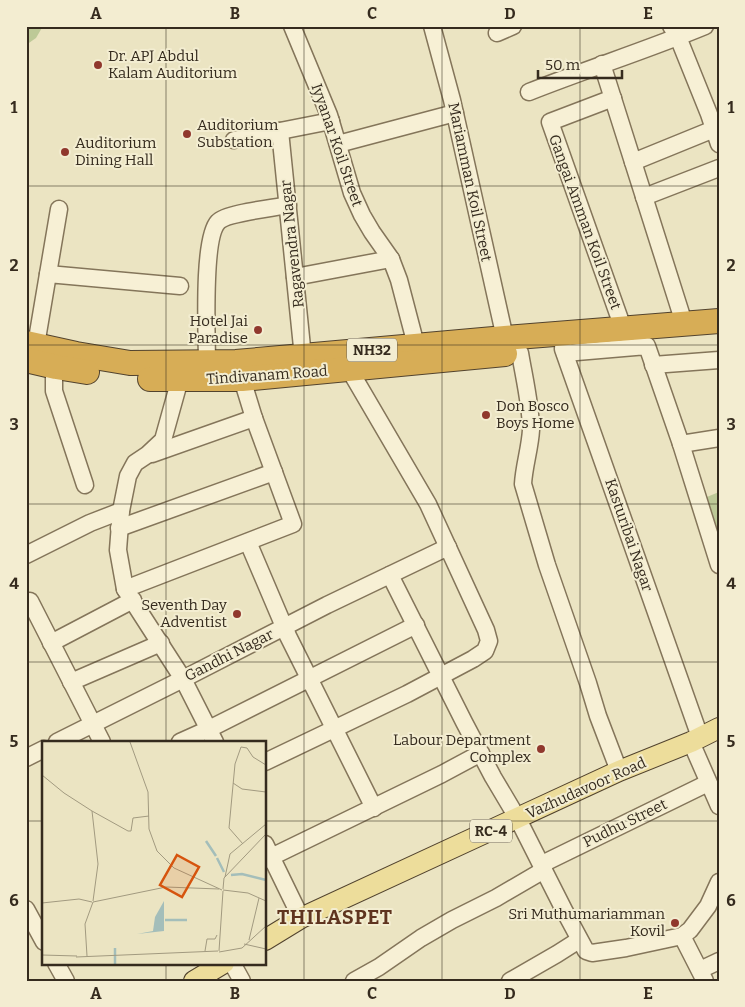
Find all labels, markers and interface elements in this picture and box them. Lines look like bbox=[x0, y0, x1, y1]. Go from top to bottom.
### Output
text: A bbox=[90, 4, 102, 23]
text: B bbox=[230, 4, 240, 23]
text: C bbox=[367, 4, 377, 23]
text: D bbox=[504, 4, 516, 23]
text: E bbox=[643, 4, 653, 23]
place label: Dr. APJ Abdul Kalam Auditorium bbox=[108, 47, 238, 82]
scale bar bbox=[538, 48, 621, 80]
text: 50 m bbox=[545, 56, 581, 74]
marker: Dr. APJ Abdul Kalam Auditorium bbox=[92, 59, 104, 71]
street label: Iyyanar Koil Street bbox=[307, 81, 367, 209]
text: 1 bbox=[11, 98, 18, 117]
text: 1 bbox=[728, 98, 735, 117]
street label: Mariamman Koil Street bbox=[444, 101, 496, 264]
place label: Auditorium Substation bbox=[197, 116, 279, 151]
marker: Auditorium Substation bbox=[181, 128, 193, 140]
street label: Gangai Amman Koil Street bbox=[545, 132, 625, 312]
place label: Auditorium Dining Hall bbox=[75, 134, 157, 169]
marker: Auditorium Dining Hall bbox=[59, 146, 71, 158]
street label: Ragavendra Nagar bbox=[276, 179, 308, 309]
text: 2 bbox=[9, 256, 19, 275]
text: 2 bbox=[726, 256, 736, 275]
place label: Hotel Jai Paradise bbox=[188, 312, 249, 347]
marker: Hotel Jai Paradise bbox=[252, 324, 264, 336]
road number: NH32 bbox=[347, 338, 397, 362]
street label: Tindivanam Road bbox=[206, 362, 328, 388]
place label: Don Bosco Boys Home bbox=[496, 397, 574, 432]
marker: Don Bosco Boys Home bbox=[480, 409, 492, 421]
text: 3 bbox=[9, 415, 19, 434]
text: 3 bbox=[726, 415, 736, 434]
street label: Kasturibai Nagar bbox=[601, 476, 657, 594]
text: 4 bbox=[9, 574, 19, 593]
text: 4 bbox=[726, 574, 736, 593]
place label: Seventh Day Adventist bbox=[141, 596, 228, 631]
marker: Seventh Day Adventist bbox=[231, 608, 243, 620]
street label: Gandhi Nagar bbox=[182, 625, 277, 685]
place label: Labour Department Complex bbox=[393, 731, 532, 766]
text: 5 bbox=[10, 732, 19, 751]
text: 5 bbox=[727, 732, 736, 751]
inset map bbox=[42, 741, 266, 964]
marker: Labour Department Complex bbox=[535, 743, 547, 755]
street label: Vazhudavoor Road bbox=[523, 753, 649, 823]
street label: Pudhu Street bbox=[580, 795, 670, 851]
road number: RC-4 bbox=[470, 819, 512, 842]
text: 6 bbox=[9, 891, 19, 910]
text: 6 bbox=[726, 891, 736, 910]
district label: THILASPET bbox=[277, 905, 393, 929]
place label: Sri Muthumariamman Kovil bbox=[508, 905, 665, 940]
marker: Sri Muthumariamman Kovil bbox=[669, 917, 681, 929]
text: A bbox=[90, 984, 102, 1003]
text: B bbox=[230, 984, 240, 1003]
text: C bbox=[367, 984, 377, 1003]
text: D bbox=[504, 984, 516, 1003]
text: E bbox=[643, 984, 653, 1003]

